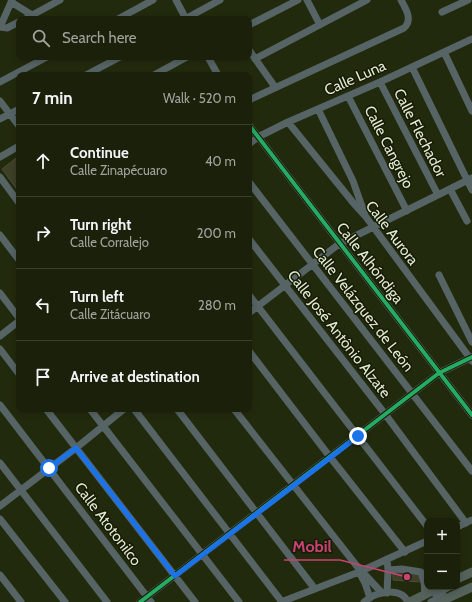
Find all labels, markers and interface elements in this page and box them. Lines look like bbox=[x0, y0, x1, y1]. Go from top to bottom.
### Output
search box bbox=[16, 16, 252, 60]
icon: search bbox=[30, 27, 52, 49]
text: Search here bbox=[62, 29, 137, 47]
street label: Calle Luna bbox=[321, 56, 389, 100]
street label: Calle Flechador bbox=[390, 86, 450, 181]
text: 7 min bbox=[32, 88, 73, 108]
text: Walk · 520 m bbox=[163, 90, 236, 106]
street label: Calle Cangrejo bbox=[360, 103, 418, 191]
text: Continue bbox=[70, 144, 129, 162]
icon: ahead bbox=[32, 150, 54, 172]
text: 40 m bbox=[205, 153, 236, 169]
text: Calle Zinapécuaro bbox=[70, 162, 167, 178]
street label: Calle Aurora bbox=[362, 197, 423, 269]
text: Turn right bbox=[70, 216, 131, 234]
street label: Calle Alhóndiga bbox=[333, 219, 408, 308]
icon: right bbox=[32, 222, 54, 244]
text: 200 m bbox=[197, 225, 236, 241]
text: Calle Corralejo bbox=[70, 234, 149, 250]
street label: Calle Velázquez de León bbox=[309, 243, 417, 375]
street label: Calle José Antônio Alzate bbox=[284, 267, 395, 402]
text: Turn left bbox=[70, 288, 124, 306]
icon: left bbox=[32, 294, 54, 316]
text: 280 m bbox=[198, 297, 236, 313]
text: Calle Zitácuaro bbox=[70, 306, 150, 322]
icon: arrive bbox=[32, 366, 54, 388]
text: Arrive at destination bbox=[70, 368, 200, 386]
route end bbox=[349, 427, 367, 445]
route start bbox=[40, 459, 58, 477]
street label: Calle Atotonilco bbox=[71, 479, 145, 569]
map controls bbox=[424, 518, 460, 590]
button: + bbox=[424, 518, 460, 554]
callout: Mobil bbox=[284, 532, 340, 560]
text: Mobil bbox=[292, 537, 332, 556]
button: − bbox=[424, 554, 460, 590]

